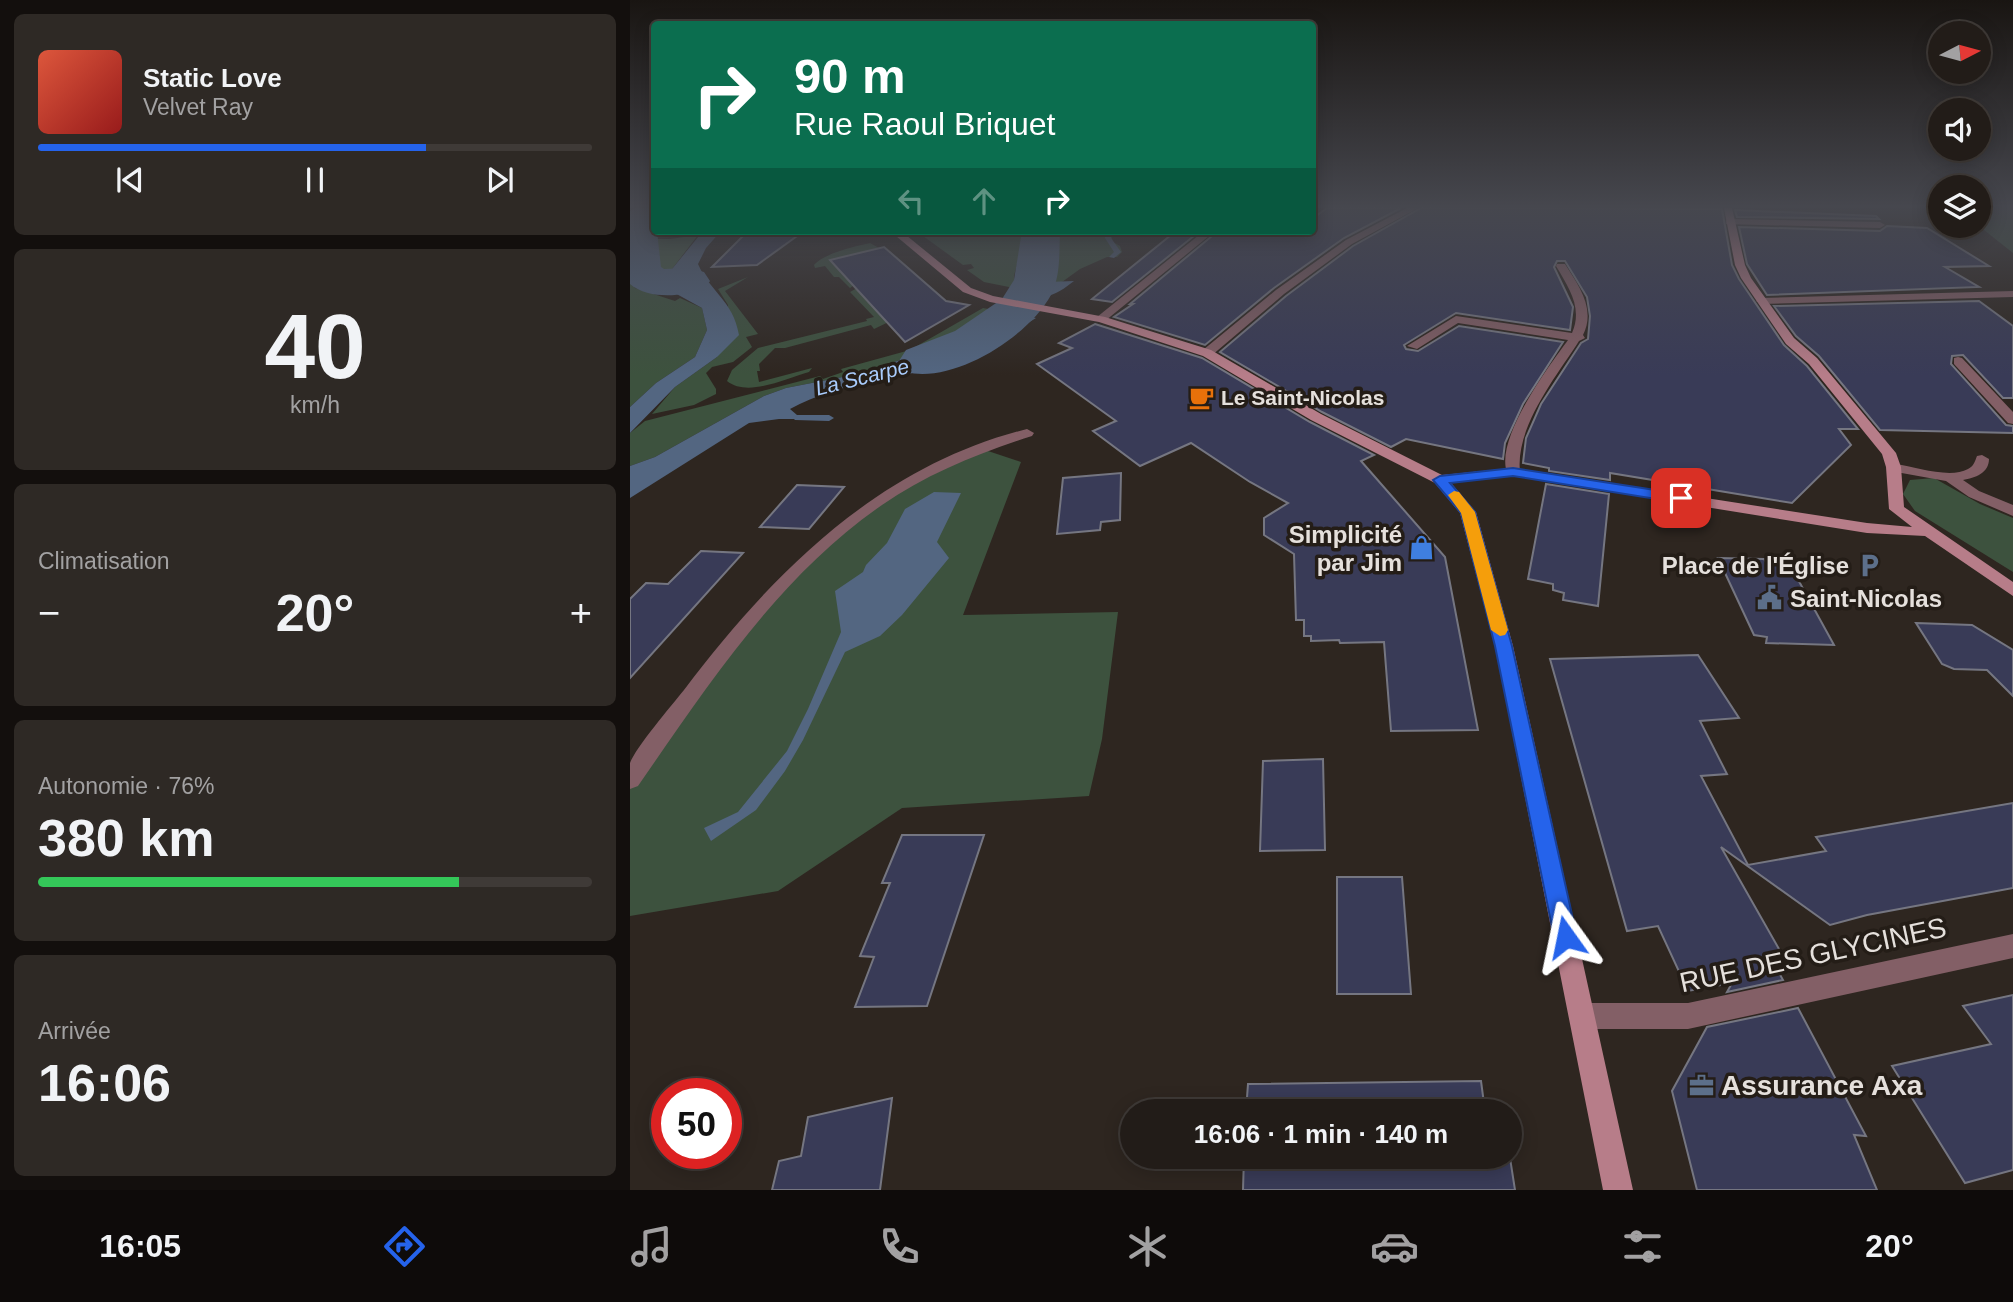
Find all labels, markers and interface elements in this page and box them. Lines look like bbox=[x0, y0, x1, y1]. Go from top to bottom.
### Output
north arrow bbox=[1928, 21, 1992, 84]
map controls bbox=[1928, 21, 1991, 238]
icon: right bbox=[679, 49, 770, 140]
text: 90 m bbox=[794, 49, 906, 103]
text: Static Love bbox=[143, 63, 282, 93]
text: Velvet Ray bbox=[143, 94, 253, 120]
button: sound bbox=[1928, 98, 1991, 161]
text: Rue Raoul Briquet bbox=[794, 106, 1055, 142]
icon: previous bbox=[111, 161, 149, 199]
icon: pause bbox=[296, 161, 334, 199]
icon: next bbox=[481, 161, 519, 199]
button: layers bbox=[1928, 175, 1991, 238]
icon: left bbox=[892, 182, 930, 220]
icon: ahead bbox=[965, 182, 1003, 220]
icon: right bbox=[1038, 182, 1076, 220]
text: 40 bbox=[264, 296, 366, 397]
water label: La Scarpe bbox=[813, 354, 911, 400]
cafe icon: Le Saint-Nicolas bbox=[1187, 383, 1215, 411]
place label: Le Saint-Nicolas bbox=[1221, 386, 1384, 409]
text: km/h bbox=[290, 392, 340, 418]
pin bbox=[1651, 468, 1711, 528]
icon: arrive bbox=[1662, 479, 1700, 517]
place label: Simplicité par Jim bbox=[1289, 521, 1402, 576]
shop icon: Simplicité par Jim bbox=[1408, 534, 1436, 562]
text: Climatisation bbox=[38, 548, 170, 574]
parking icon: Place de l'Église bbox=[1855, 551, 1883, 579]
place label: Place de l'Église bbox=[1662, 552, 1849, 579]
text: 20° bbox=[276, 584, 354, 642]
public building icon: Saint-Nicolas bbox=[1756, 584, 1784, 612]
place label: Saint-Nicolas bbox=[1790, 585, 1942, 612]
text: − bbox=[38, 592, 60, 634]
text: + bbox=[570, 592, 592, 634]
text: Autonomie · 76% bbox=[38, 773, 214, 799]
text: 380 km bbox=[38, 809, 214, 867]
position arrow bbox=[1529, 900, 1603, 974]
street label: RUE DES GLYCINES bbox=[1677, 912, 1949, 998]
text: Arrivée bbox=[38, 1018, 111, 1044]
text: 16:06 bbox=[38, 1054, 171, 1112]
place label: Assurance Axa bbox=[1721, 1070, 1923, 1101]
office icon: Assurance Axa bbox=[1687, 1071, 1715, 1099]
speed limit sign: 50 bbox=[651, 1078, 742, 1169]
text: 16:06 · 1 min · 140 m bbox=[1194, 1119, 1448, 1149]
icon: directions bbox=[380, 1222, 429, 1271]
icon: music bbox=[627, 1222, 676, 1271]
icon: phone bbox=[875, 1222, 924, 1271]
icon: climate bbox=[1123, 1222, 1172, 1271]
icon: car bbox=[1370, 1222, 1419, 1271]
icon: filters bbox=[1618, 1222, 1667, 1271]
text: 16:05 bbox=[99, 1228, 181, 1264]
text: 20° bbox=[1865, 1228, 1914, 1264]

